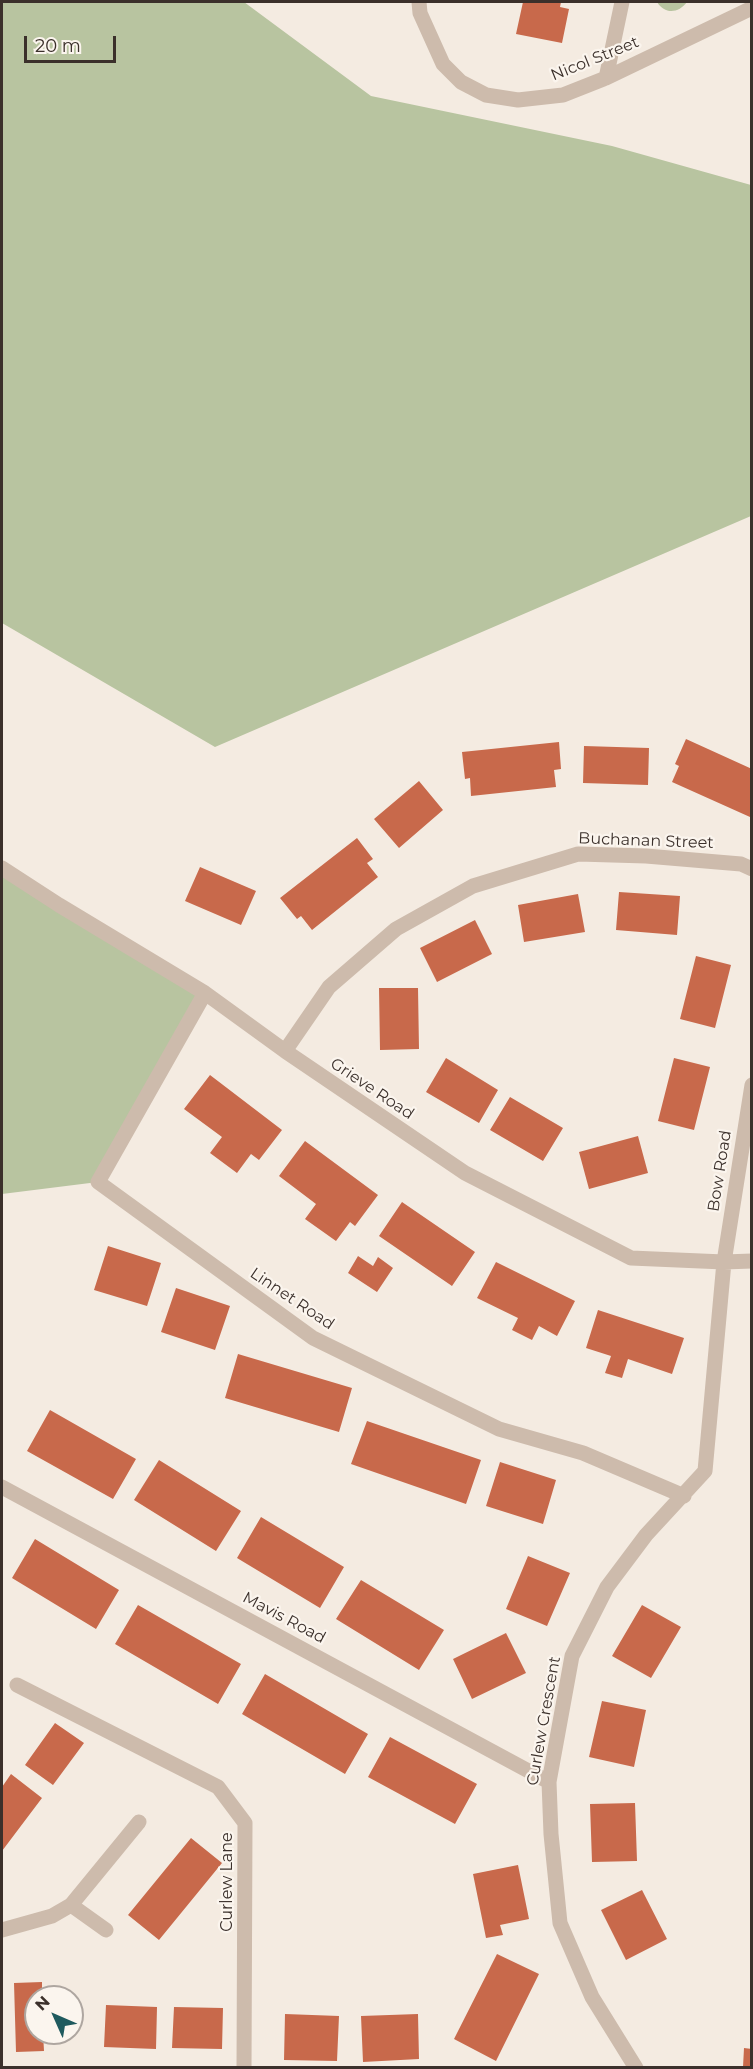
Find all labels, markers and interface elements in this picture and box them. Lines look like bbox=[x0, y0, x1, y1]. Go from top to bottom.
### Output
scale bar bbox=[27, 24, 118, 62]
street label: Nicol Street bbox=[548, 33, 642, 85]
text: 20 m bbox=[35, 35, 81, 57]
street label: Buchanan Street bbox=[578, 829, 714, 853]
street label: Grieve Road bbox=[327, 1054, 417, 1124]
street label: Bow Road bbox=[704, 1129, 736, 1213]
street label: Linnet Road bbox=[246, 1264, 338, 1334]
street label: Mavis Road bbox=[239, 1588, 329, 1648]
street label: Curlew Crescent bbox=[523, 1655, 565, 1787]
street label: Curlew Lane bbox=[217, 1832, 237, 1932]
north arrow bbox=[24, 1985, 84, 2045]
text: N bbox=[31, 1992, 54, 2015]

